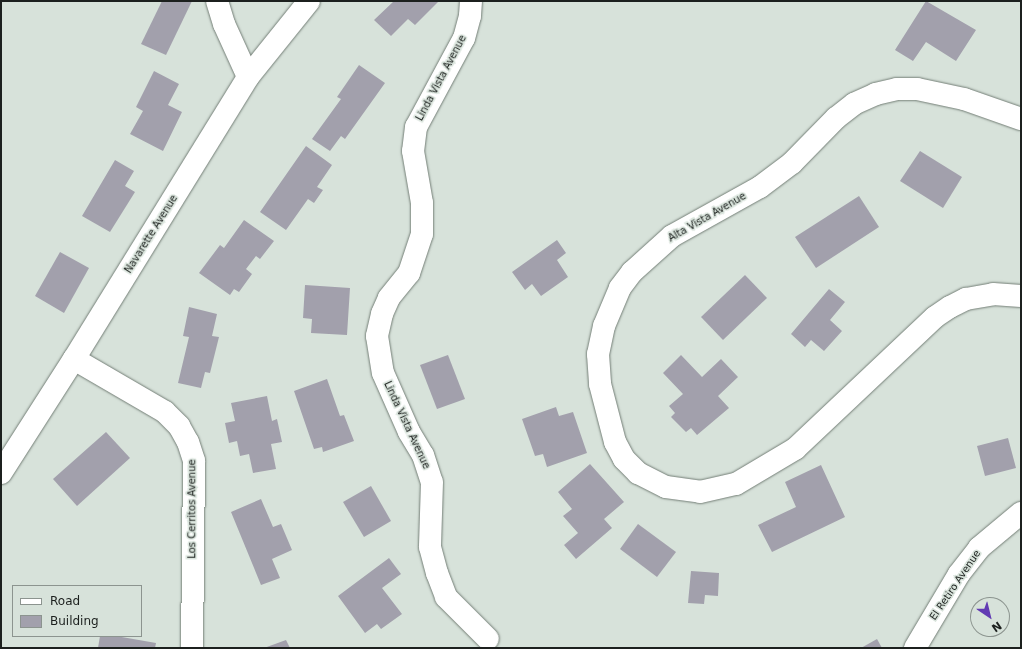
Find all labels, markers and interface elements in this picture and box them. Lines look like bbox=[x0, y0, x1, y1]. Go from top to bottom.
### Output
street label: Linda Vista Avenue bbox=[413, 33, 469, 123]
street label: Alta Vista Avenue bbox=[666, 190, 748, 244]
street label: Navarette Avenue bbox=[122, 193, 180, 275]
street label: Linda Vista Avenue bbox=[381, 379, 433, 471]
street label: Los Cerritos Avenue bbox=[186, 459, 198, 559]
street label: El Retiro Avenue bbox=[927, 548, 983, 622]
legend bbox=[12, 585, 142, 637]
text: Road bbox=[50, 594, 80, 608]
north arrow bbox=[970, 597, 1010, 637]
text: Building bbox=[50, 614, 99, 628]
text: N bbox=[989, 618, 1004, 634]

